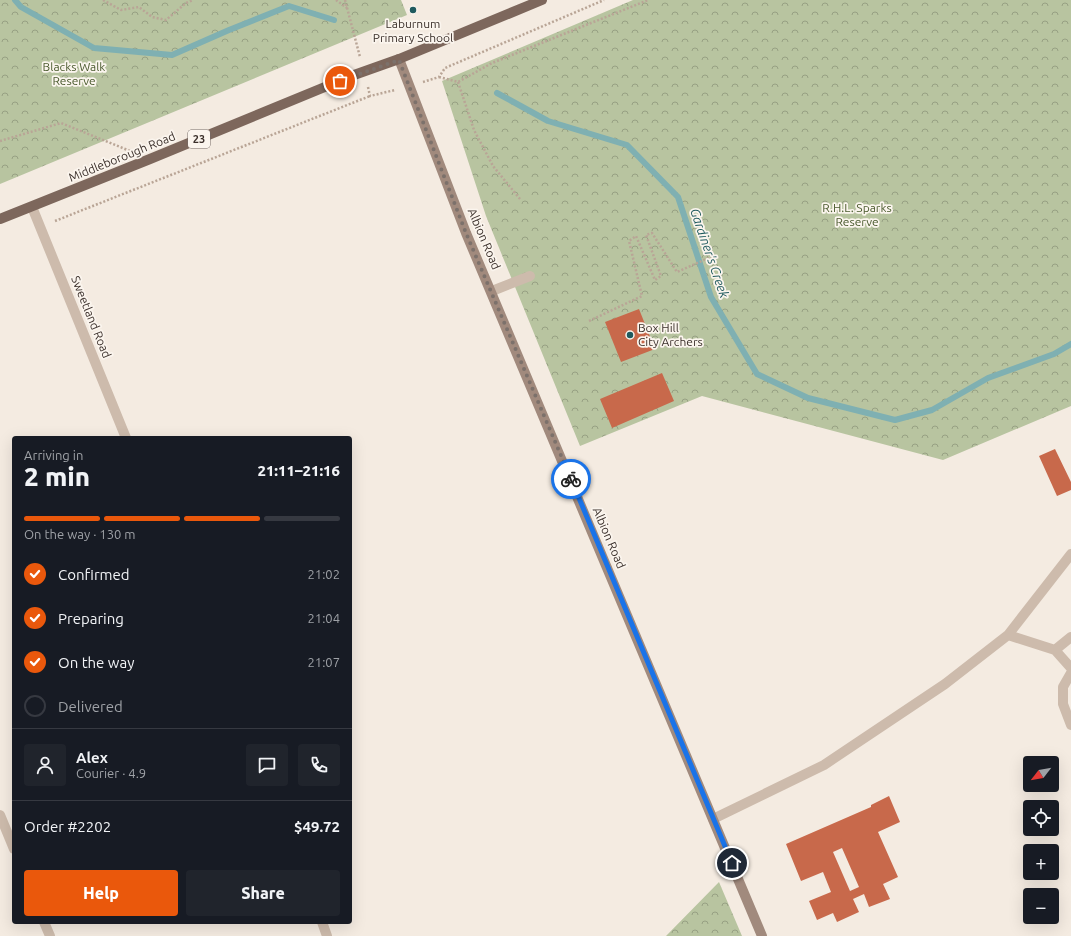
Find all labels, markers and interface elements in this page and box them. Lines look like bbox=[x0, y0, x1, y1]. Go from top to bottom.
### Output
marker: Laburnum Primary School bbox=[408, 5, 418, 15]
place label: Laburnum Primary School bbox=[373, 17, 453, 44]
park label: Blacks Walk Reserve bbox=[43, 60, 105, 87]
pin bbox=[323, 64, 357, 98]
icon: bag bbox=[329, 70, 351, 92]
street label: Middleborough Road bbox=[67, 129, 177, 184]
road number: 23 bbox=[188, 130, 210, 148]
park label: R.H.L. Sparks Reserve bbox=[822, 201, 892, 228]
street label: Albion Road bbox=[466, 206, 503, 271]
water label: Gardiner's Creek bbox=[688, 206, 732, 300]
street label: Sweetland Road bbox=[69, 274, 114, 360]
place label: Box Hill City Archers bbox=[638, 321, 703, 348]
marker: Box Hill City Archers bbox=[625, 330, 635, 340]
text: Arriving in bbox=[24, 448, 83, 462]
courier bbox=[551, 459, 591, 499]
text: 2 min bbox=[24, 462, 90, 491]
text: 21:11–21:16 bbox=[257, 462, 340, 479]
icon: bike bbox=[560, 468, 582, 490]
street label: Albion Road bbox=[591, 505, 628, 570]
text: On the way · 130 m bbox=[24, 527, 136, 541]
icon: check bbox=[24, 563, 46, 585]
text: Confirmed bbox=[58, 566, 130, 583]
text: 21:02 bbox=[307, 567, 340, 581]
icon: check bbox=[24, 607, 46, 629]
text: Preparing bbox=[58, 610, 124, 627]
text: 21:04 bbox=[307, 611, 340, 625]
icon: check bbox=[24, 651, 46, 673]
text: On the way bbox=[58, 654, 134, 671]
text: 21:07 bbox=[307, 655, 340, 669]
text: Delivered bbox=[58, 698, 123, 715]
button: person bbox=[24, 744, 66, 786]
button: chat bbox=[246, 744, 288, 786]
button: phone bbox=[298, 744, 340, 786]
text: Alex bbox=[76, 749, 108, 766]
north arrow bbox=[1023, 756, 1059, 792]
map controls bbox=[1023, 756, 1059, 924]
text: Courier · 4.9 bbox=[76, 766, 146, 780]
button: locate bbox=[1023, 800, 1059, 836]
text: Order #2202 bbox=[24, 818, 111, 835]
text: $49.72 bbox=[294, 818, 340, 835]
button: + bbox=[1023, 844, 1059, 880]
pin bbox=[715, 846, 749, 880]
icon: home bbox=[721, 852, 743, 874]
button: Help bbox=[24, 870, 178, 916]
button: Share bbox=[186, 870, 340, 916]
button: − bbox=[1023, 888, 1059, 924]

